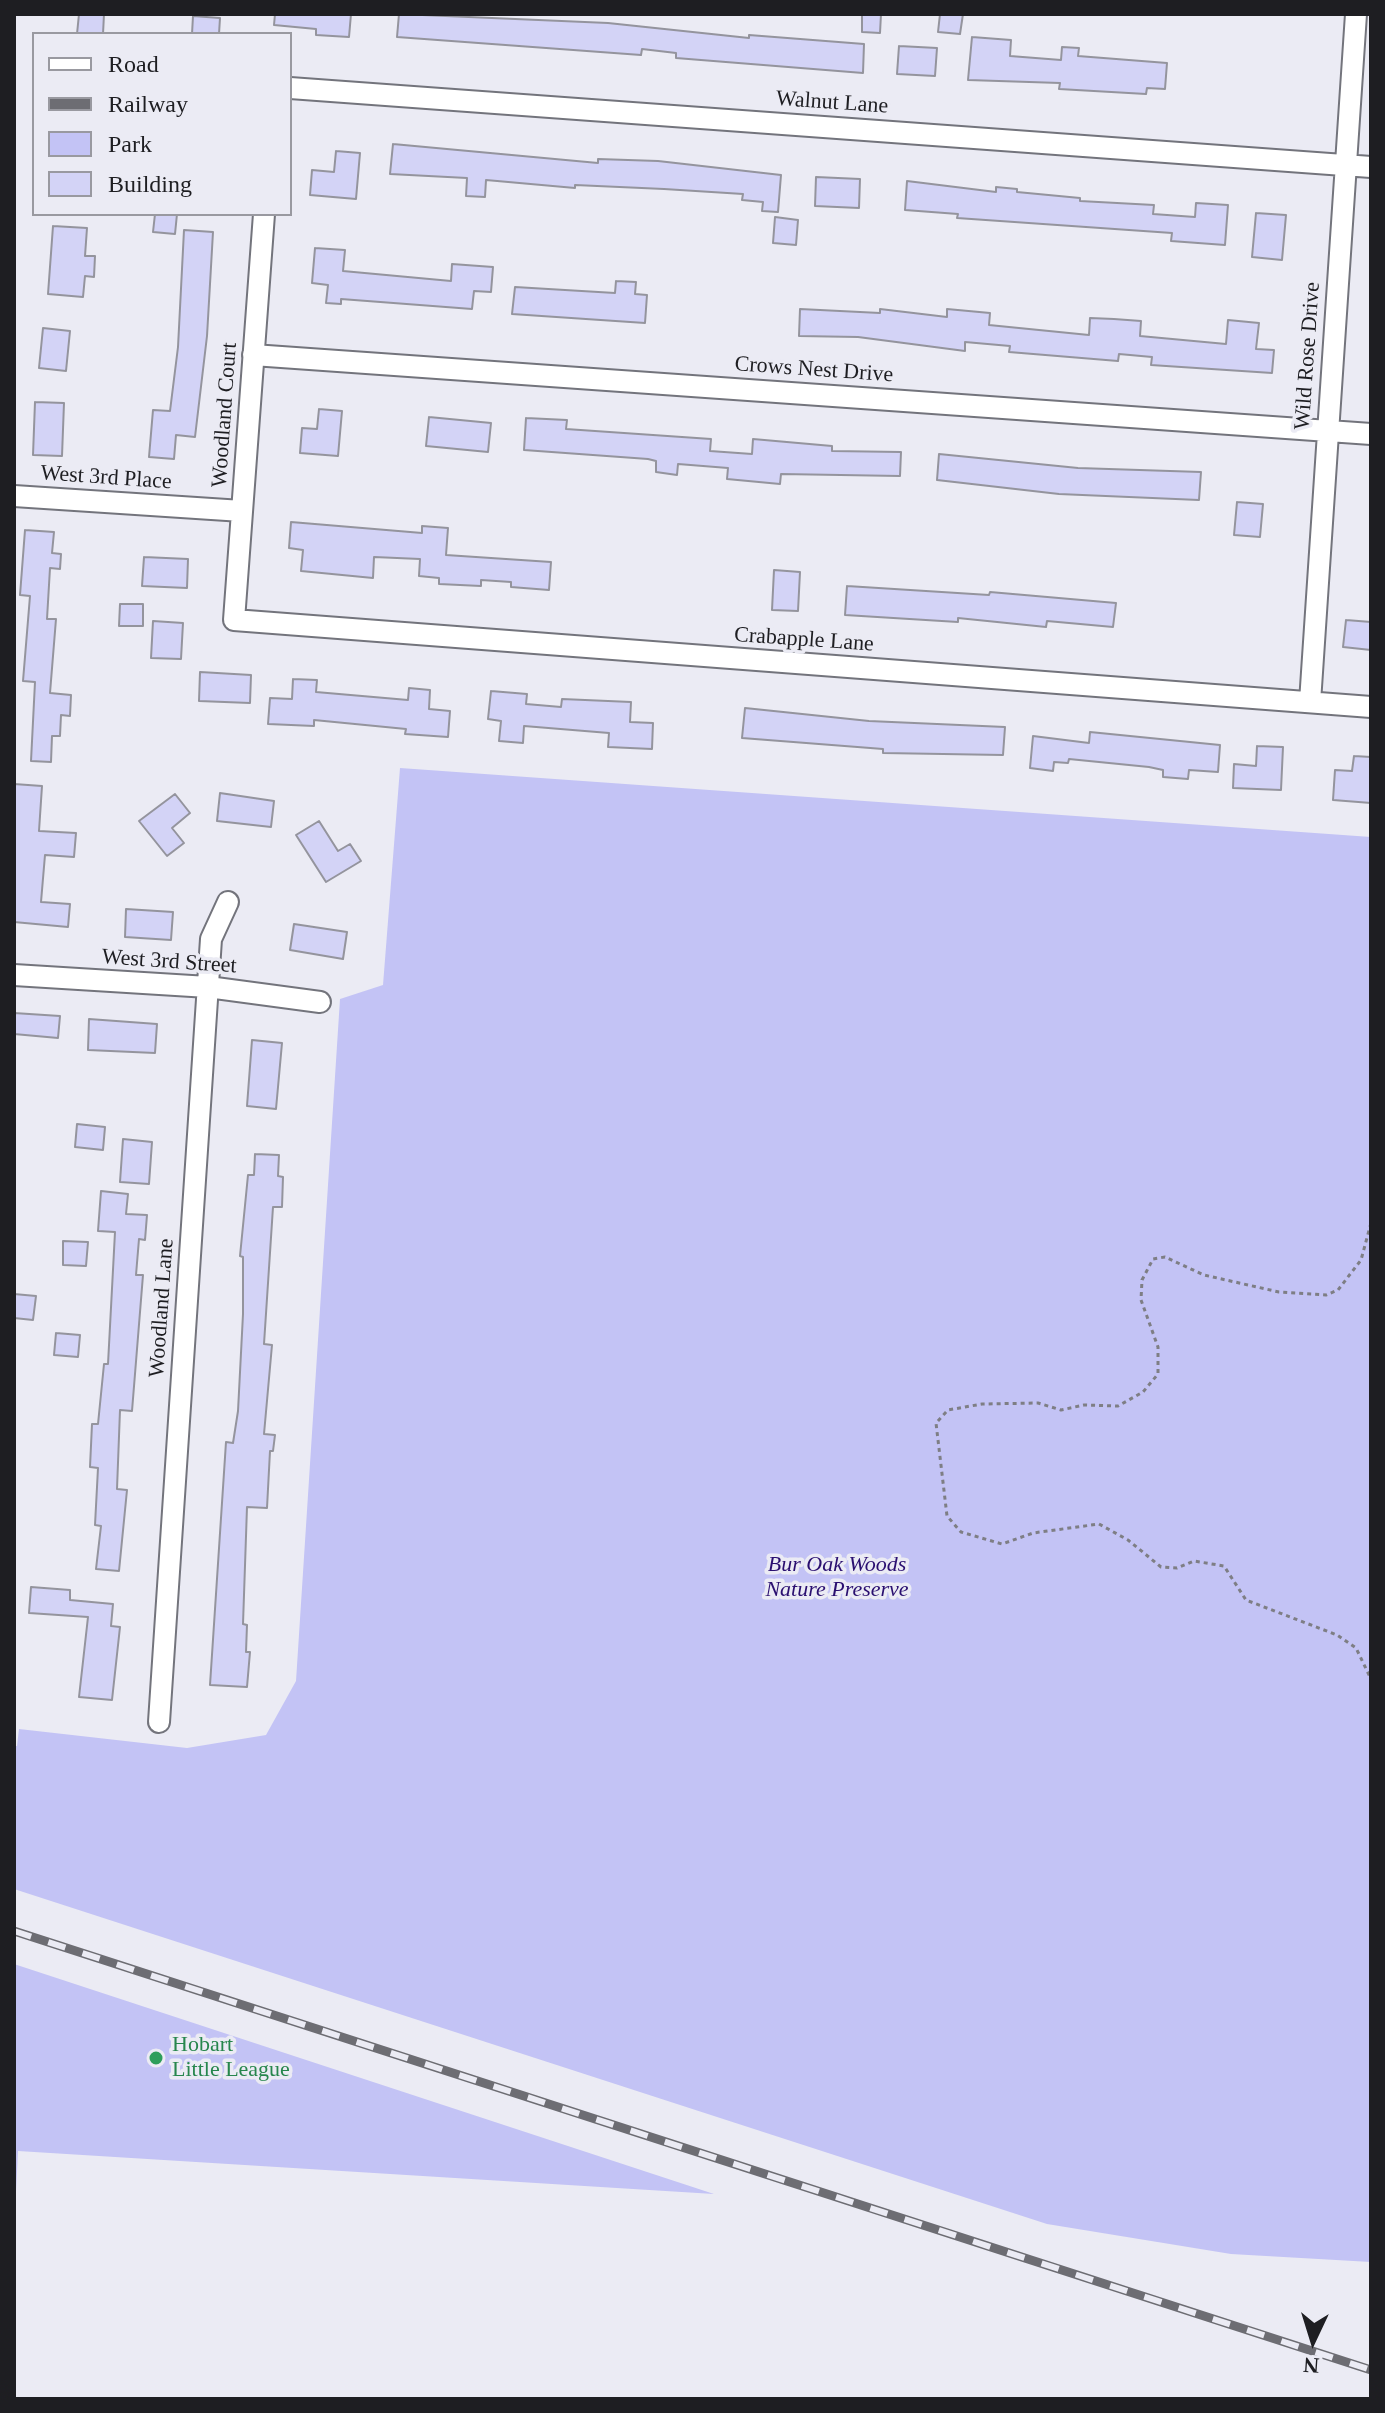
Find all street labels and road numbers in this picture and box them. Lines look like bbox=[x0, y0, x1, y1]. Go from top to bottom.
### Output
street label: Walnut Lane bbox=[775, 86, 889, 120]
street label: Wild Rose Drive bbox=[1290, 281, 1326, 431]
street label: Woodland Court bbox=[207, 342, 243, 488]
street label: Crows Nest Drive bbox=[734, 351, 894, 389]
street label: West 3rd Place bbox=[40, 460, 172, 496]
street label: Crabapple Lane bbox=[733, 622, 875, 658]
street label: West 3rd Street bbox=[101, 944, 237, 980]
street label: Woodland Lane bbox=[144, 1238, 180, 1378]

